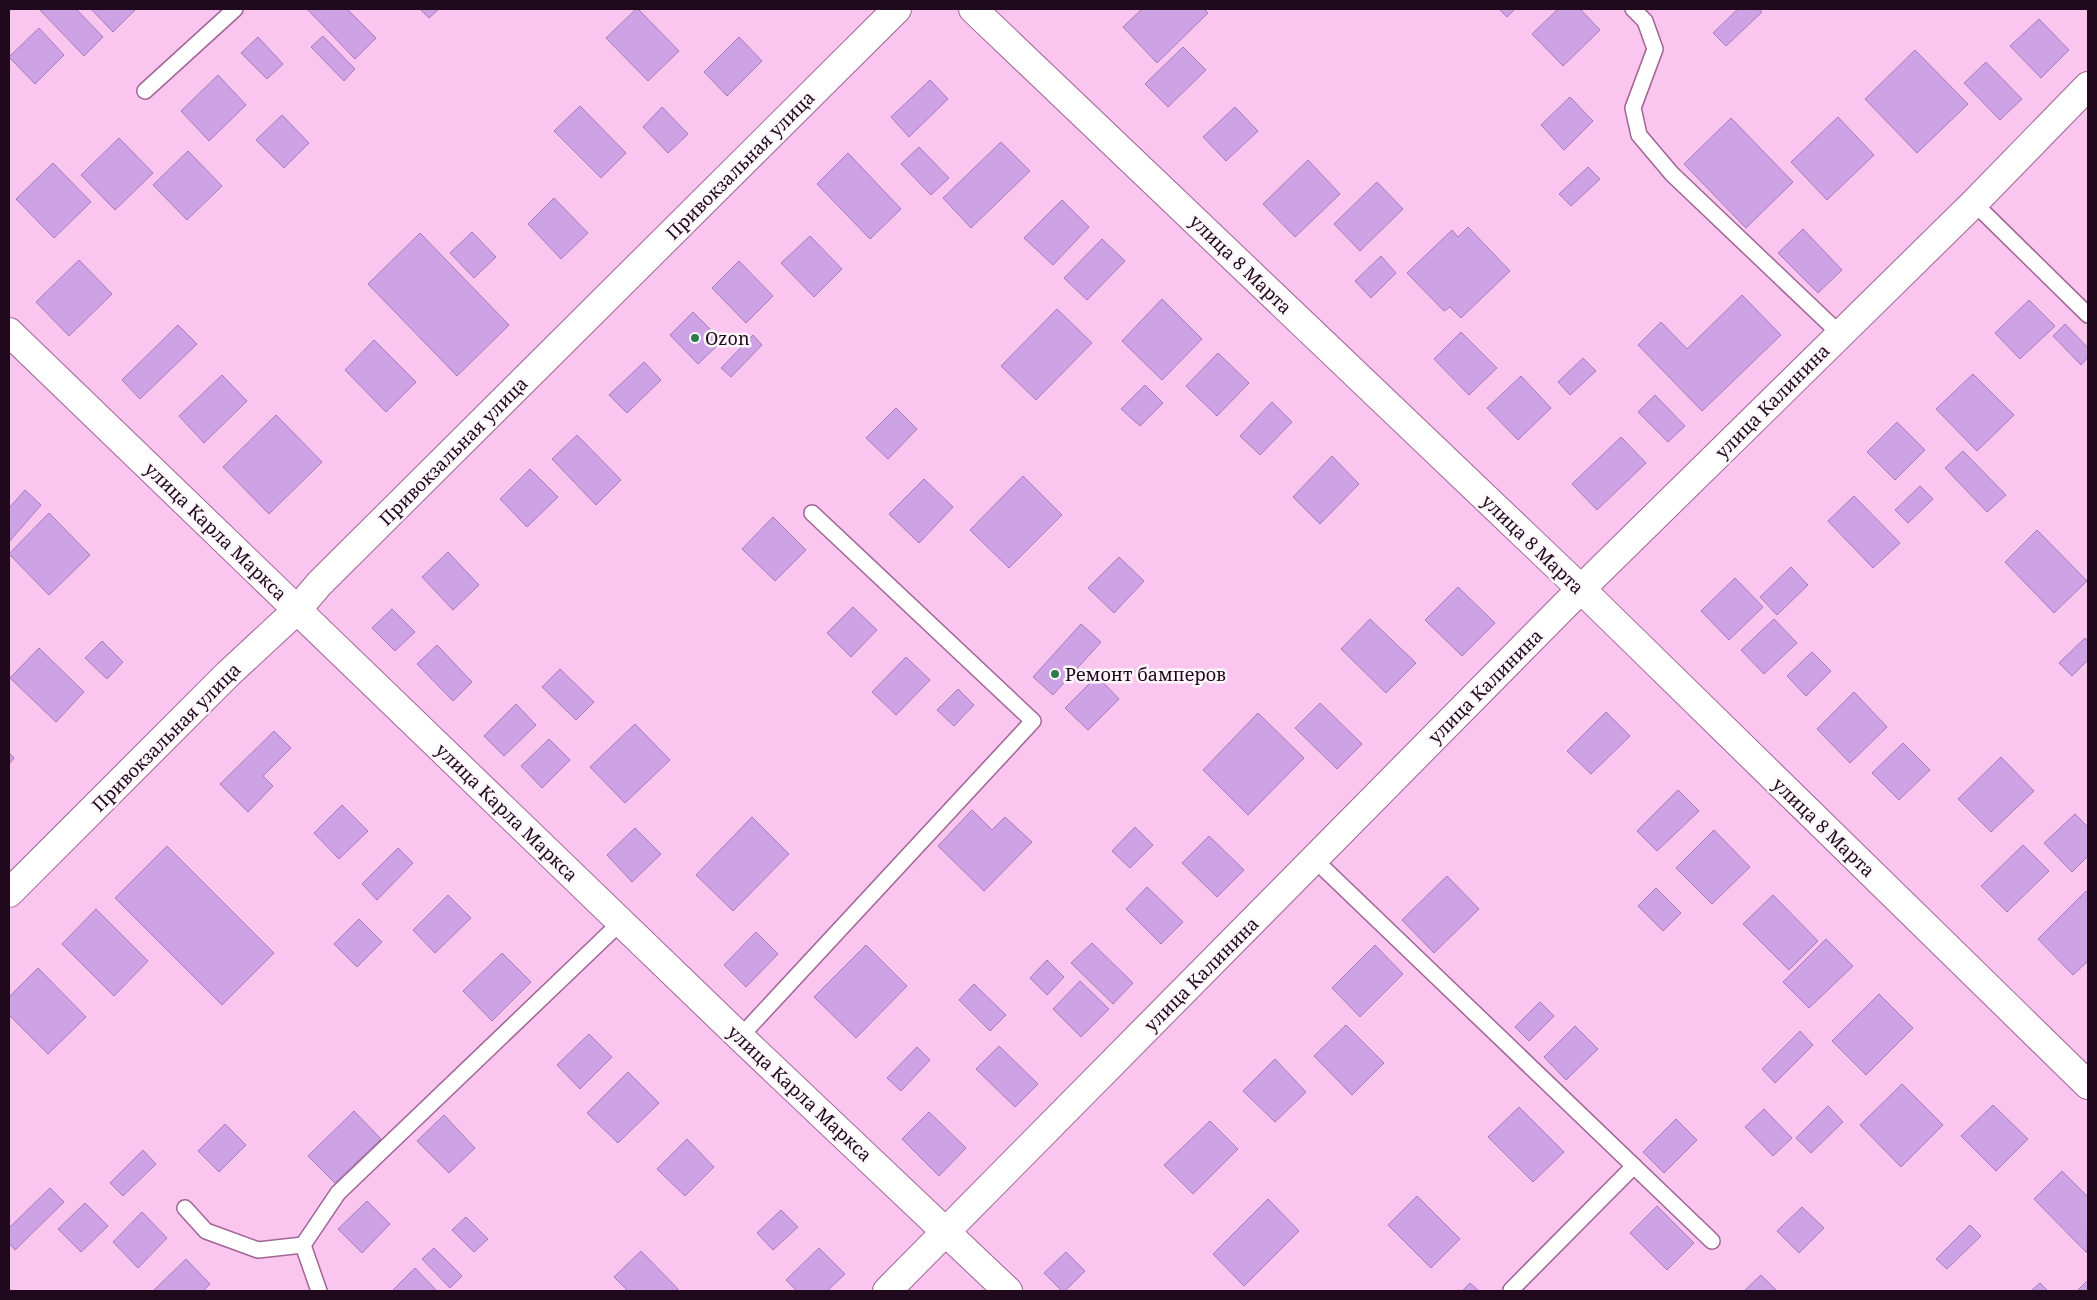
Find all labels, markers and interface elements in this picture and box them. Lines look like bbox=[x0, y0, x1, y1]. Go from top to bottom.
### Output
street label: Привокзальная улица bbox=[660, 85, 820, 245]
street label: улица 8 Марта bbox=[1185, 209, 1297, 319]
place label: Ozon bbox=[705, 326, 750, 350]
marker: Ozon bbox=[689, 332, 701, 344]
street label: улица Калинина bbox=[1709, 338, 1835, 464]
street label: Привокзальная улица bbox=[373, 371, 533, 531]
street label: улица Карла Маркса bbox=[140, 457, 292, 605]
street label: улица 8 Марта bbox=[1477, 489, 1589, 599]
street label: улица Калинина bbox=[1422, 623, 1548, 749]
street label: Привокзальная улица bbox=[86, 657, 246, 817]
place label: Ремонт бамперов bbox=[1065, 662, 1226, 686]
marker: Ремонт бамперов bbox=[1049, 668, 1061, 680]
street label: улица Карла Маркса bbox=[431, 738, 583, 886]
street label: улица 8 Марта bbox=[1768, 772, 1880, 882]
street label: улица Калинина bbox=[1138, 911, 1264, 1037]
street label: улица Карла Маркса bbox=[723, 1020, 877, 1166]

